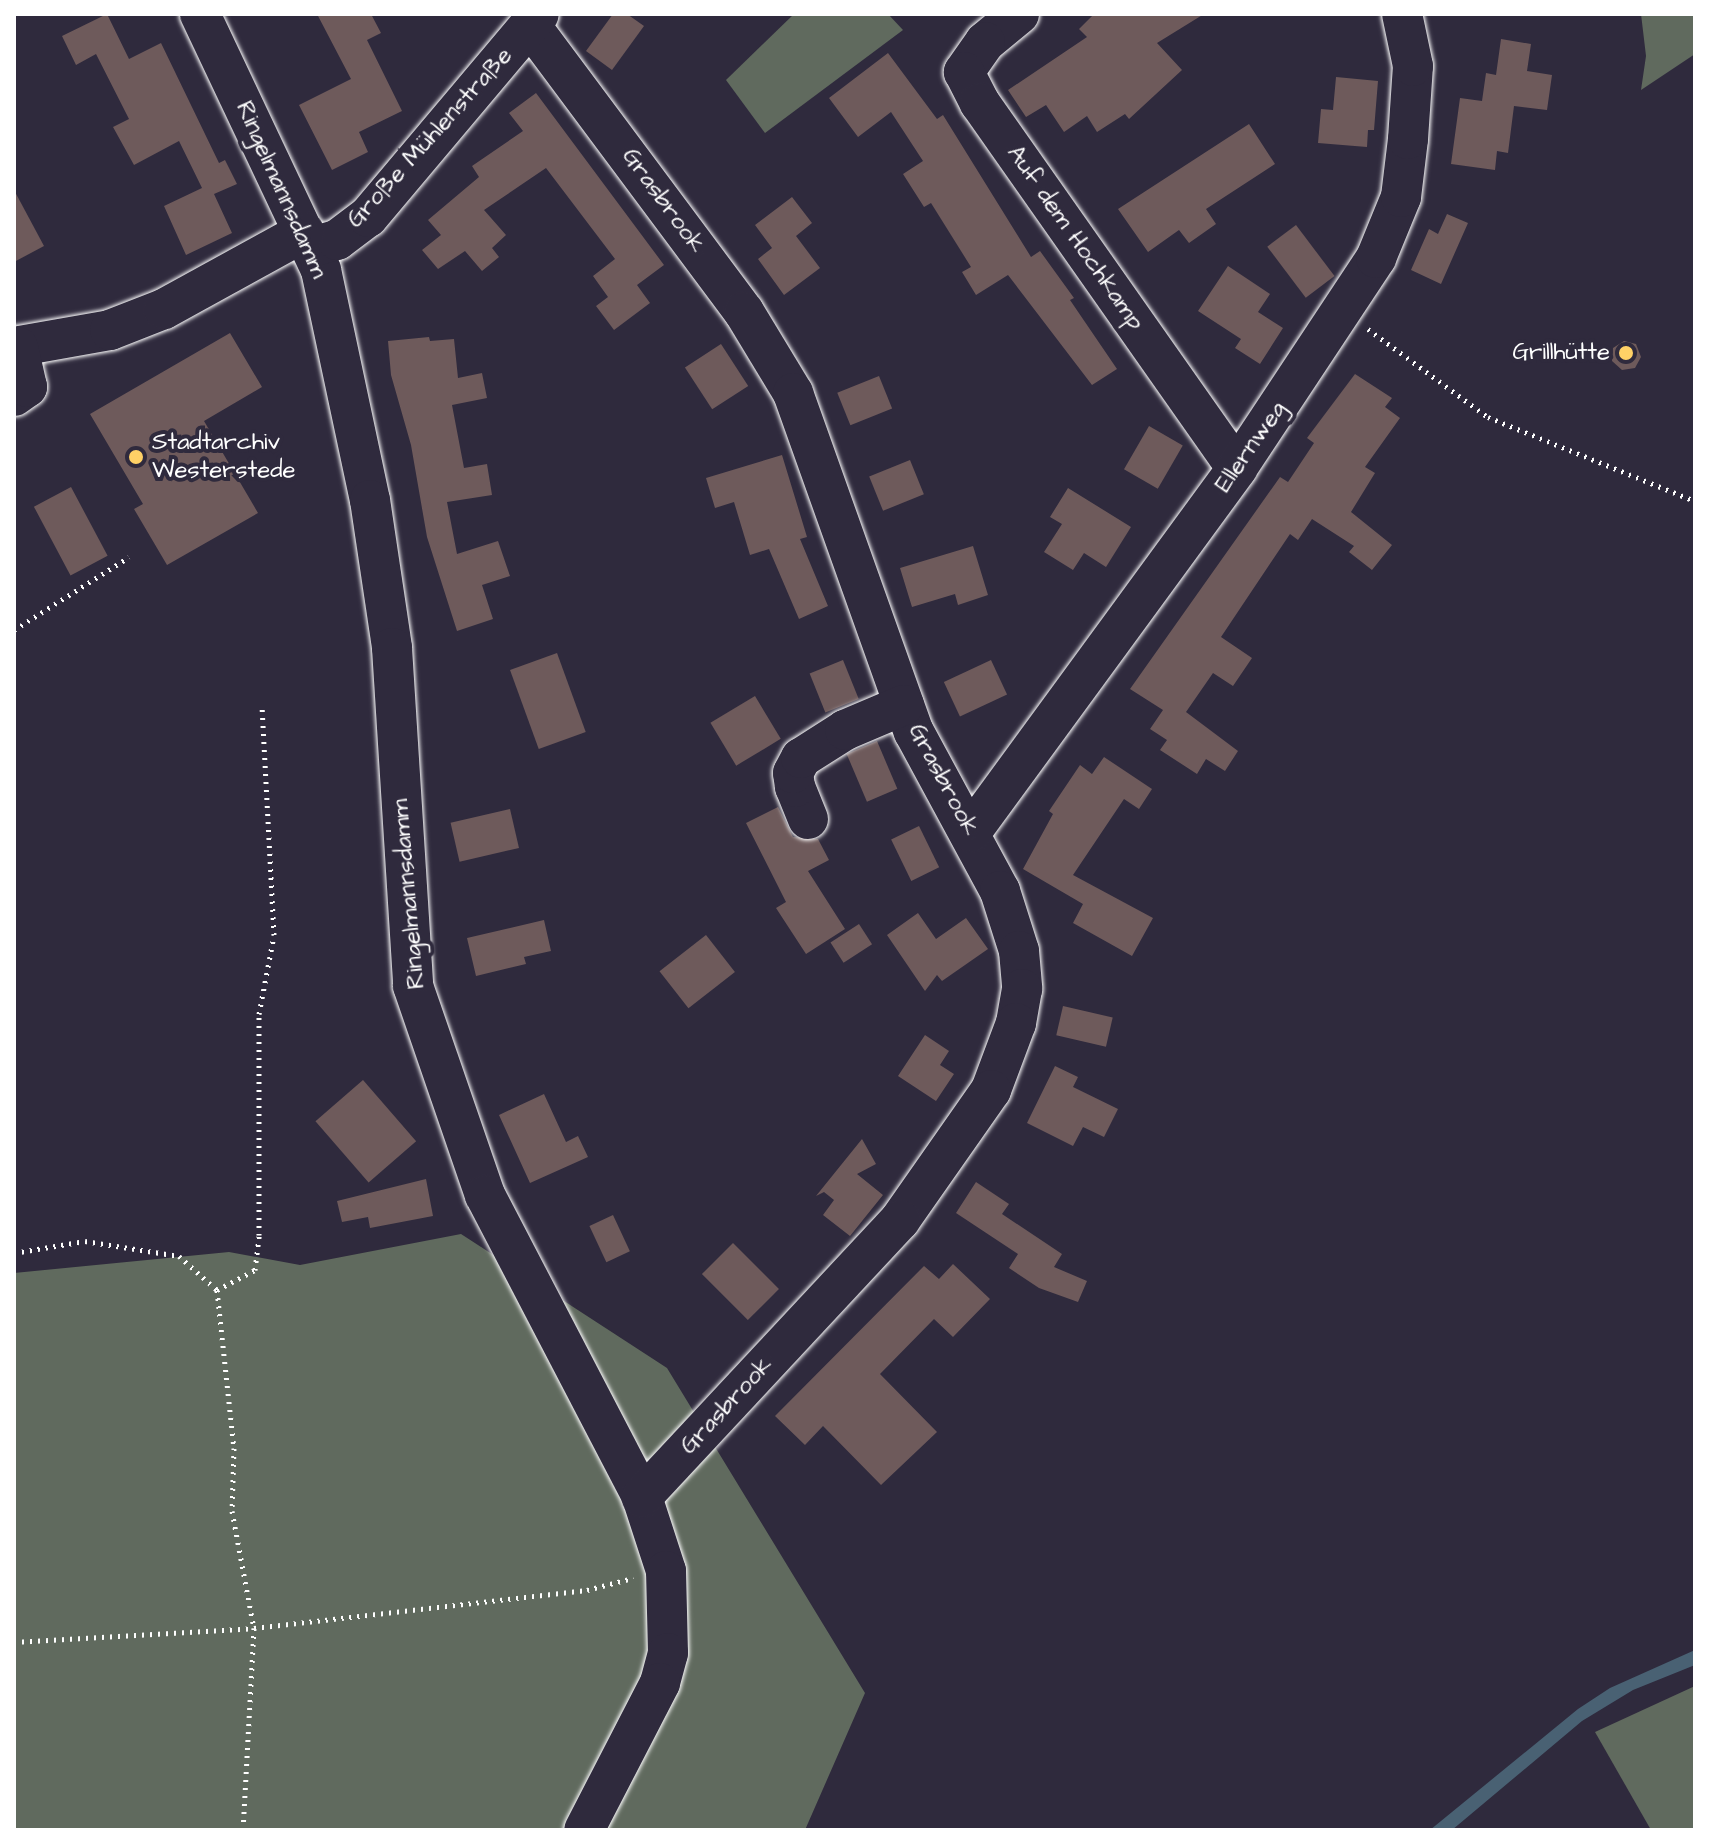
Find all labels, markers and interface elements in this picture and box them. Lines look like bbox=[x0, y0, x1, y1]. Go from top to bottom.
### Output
street label: Große Mühlenstraße bbox=[341, 42, 519, 234]
street label: Ringelmannsdamm bbox=[229, 97, 333, 283]
street label: Auf dem Hochkamp bbox=[1000, 140, 1150, 336]
street label: Grasbrook bbox=[615, 143, 711, 259]
place label: Grillhütte bbox=[1512, 339, 1610, 367]
marker: Grillhütte bbox=[1617, 344, 1635, 362]
street label: Ellernweg bbox=[1209, 396, 1293, 498]
place label: Stadtarchiv Westerstede bbox=[152, 429, 296, 485]
marker: Stadtarchiv Westerstede bbox=[127, 448, 145, 466]
street label: Grasbrook bbox=[902, 719, 984, 841]
street label: Ringelmannsdamm bbox=[386, 798, 432, 990]
street label: Grasbrook bbox=[675, 1351, 779, 1461]

